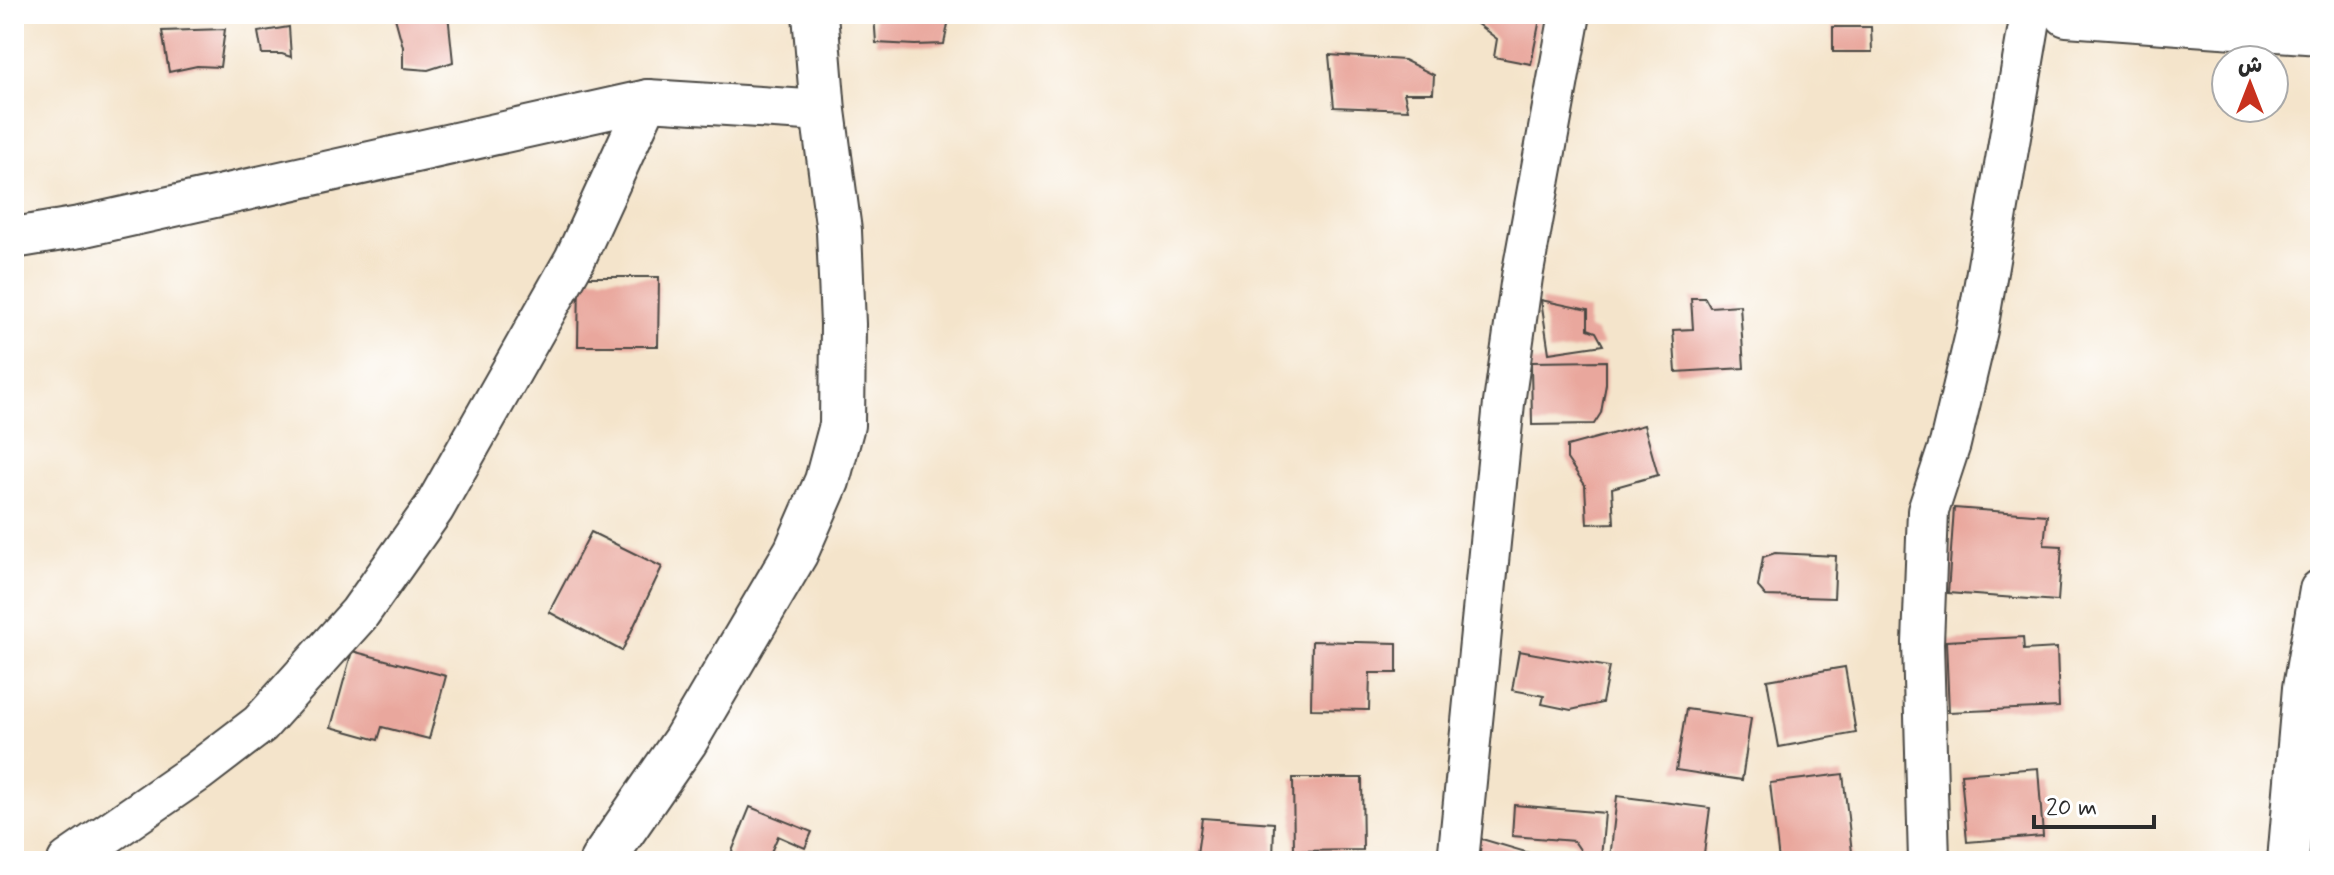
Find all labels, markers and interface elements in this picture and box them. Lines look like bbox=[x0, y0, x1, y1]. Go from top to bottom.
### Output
north arrow bbox=[2210, 44, 2290, 124]
text: ش bbox=[2238, 52, 2262, 80]
scale bar bbox=[2034, 779, 2154, 829]
text: 20 m bbox=[2046, 793, 2097, 824]

